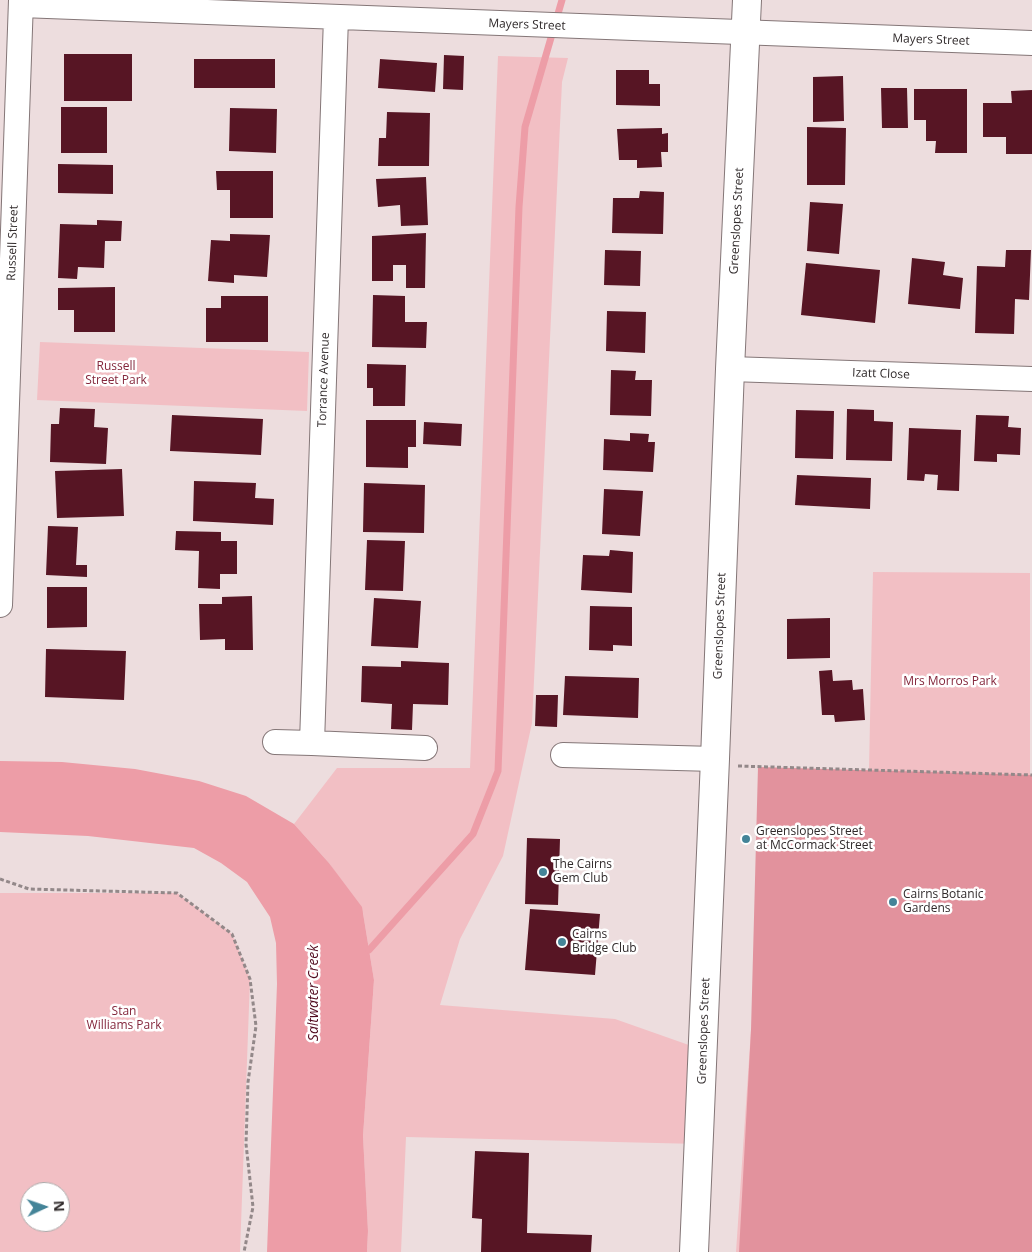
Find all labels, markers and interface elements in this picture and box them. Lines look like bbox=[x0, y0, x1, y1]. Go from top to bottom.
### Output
street label: Mayers Street bbox=[488, 16, 566, 34]
street label: Mayers Street bbox=[892, 31, 970, 49]
street label: Greenslopes Street bbox=[727, 167, 747, 275]
street label: Russell Street bbox=[4, 205, 22, 281]
street label: Torrance Avenue bbox=[315, 332, 333, 428]
park label: Russell Street Park bbox=[85, 360, 147, 388]
street label: Izatt Close bbox=[852, 366, 910, 382]
street label: Greenslopes Street bbox=[711, 572, 729, 680]
park label: Mrs Morros Park bbox=[903, 675, 997, 689]
place label: Greenslopes Street at McCormack Street bbox=[756, 825, 873, 853]
marker: Greenslopes Street at McCormack Street bbox=[740, 833, 752, 845]
place label: The Cairns Gem Club bbox=[553, 858, 612, 886]
marker: The Cairns Gem Club bbox=[537, 866, 549, 878]
place label: Cairns Botanic Gardens bbox=[903, 888, 983, 916]
marker: Cairns Botanic Gardens bbox=[887, 896, 899, 908]
place label: Cairns Bridge Club bbox=[572, 928, 637, 956]
marker: Cairns Bridge Club bbox=[556, 936, 568, 948]
water label: Saltwater Creek bbox=[306, 945, 322, 1041]
street label: Greenslopes Street bbox=[695, 977, 713, 1085]
park label: Stan Williams Park bbox=[87, 1005, 161, 1033]
north arrow bbox=[20, 1182, 70, 1232]
text: N bbox=[50, 1200, 69, 1212]

